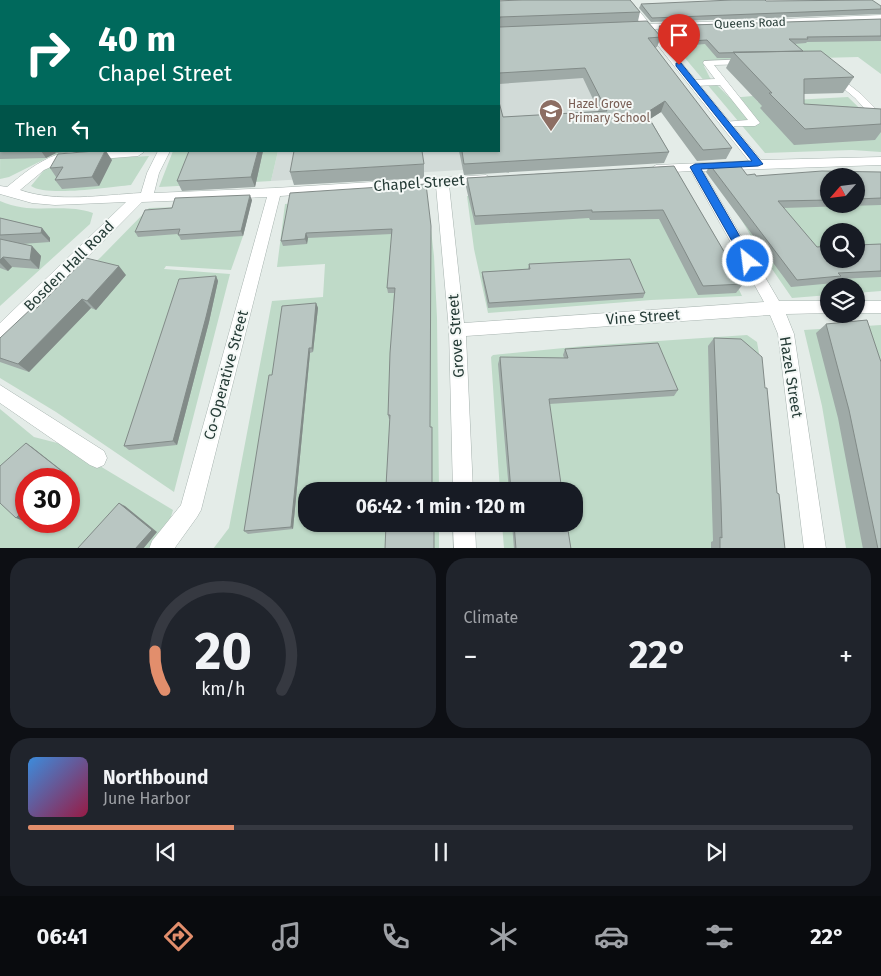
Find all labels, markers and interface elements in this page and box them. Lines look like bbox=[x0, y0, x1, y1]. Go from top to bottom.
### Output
pin bbox=[658, 14, 700, 65]
street label: Queens Road bbox=[714, 15, 786, 31]
text: 40 m bbox=[98, 18, 176, 60]
icon: right bbox=[15, 20, 80, 85]
icon: arrive bbox=[665, 21, 693, 49]
text: Chapel Street bbox=[98, 60, 232, 87]
place label: Hazel Grove Primary School bbox=[568, 97, 651, 125]
school or university icon: Hazel Grove Primary School bbox=[538, 98, 564, 132]
icon: left bbox=[67, 115, 95, 143]
text: Then bbox=[15, 118, 57, 141]
north arrow bbox=[820, 168, 865, 212]
map controls bbox=[820, 168, 865, 323]
street label: Chapel Street bbox=[373, 171, 466, 195]
street label: Bosden Hall Road bbox=[20, 217, 118, 315]
button: search bbox=[820, 223, 865, 268]
position arrow bbox=[721, 234, 773, 286]
button: layers bbox=[820, 278, 865, 323]
street label: Grove Street bbox=[444, 293, 468, 378]
street label: Vine Street bbox=[605, 305, 681, 329]
street label: Co-Operative Street bbox=[200, 308, 252, 442]
street label: Hazel Street bbox=[776, 335, 806, 420]
speed limit sign: 30 bbox=[15, 468, 80, 533]
text: 06:42 · 1 min · 120 m bbox=[356, 495, 525, 518]
text: Climate bbox=[464, 608, 518, 627]
text: 20 bbox=[194, 620, 251, 683]
text: 22° bbox=[629, 632, 688, 678]
text: − bbox=[464, 640, 478, 673]
text: + bbox=[839, 640, 853, 673]
text: km/h bbox=[201, 678, 245, 700]
text: Northbound bbox=[103, 766, 208, 789]
text: June Harbor bbox=[103, 789, 190, 808]
icon: previous bbox=[152, 838, 180, 866]
icon: pause bbox=[427, 838, 455, 866]
icon: next bbox=[702, 838, 730, 866]
icon: directions bbox=[161, 919, 196, 954]
icon: music bbox=[269, 919, 304, 954]
icon: phone bbox=[378, 919, 413, 954]
icon: climate bbox=[486, 919, 521, 954]
icon: car bbox=[594, 919, 629, 954]
icon: filters bbox=[702, 919, 737, 954]
text: 06:41 bbox=[37, 923, 88, 950]
text: 22° bbox=[810, 923, 844, 950]

